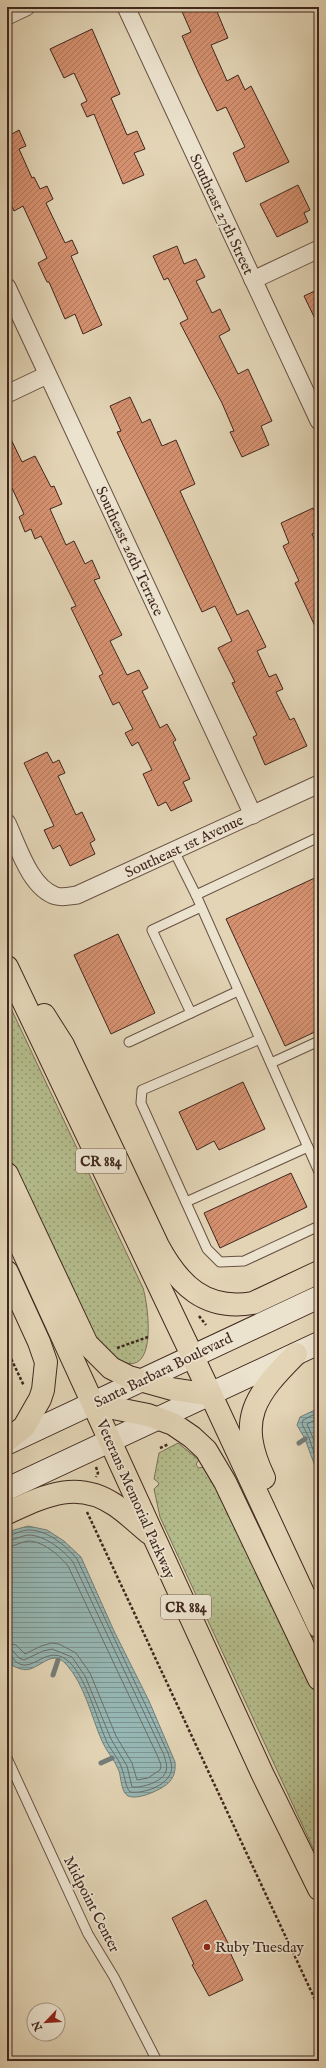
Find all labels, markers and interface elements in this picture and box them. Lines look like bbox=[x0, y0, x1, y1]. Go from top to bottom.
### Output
street label: Southeast 27th Street bbox=[185, 151, 258, 278]
street label: Southeast 26th Terrace bbox=[91, 483, 168, 619]
street label: Southeast 1st Avenue bbox=[122, 811, 247, 882]
road number: CR 884 bbox=[76, 1149, 126, 1173]
street label: Santa Barbara Boulevard bbox=[91, 1328, 237, 1412]
street label: Veterans Memorial Parkway bbox=[91, 1416, 180, 1582]
road number: CR 884 bbox=[161, 1595, 211, 1619]
street label: Midpoint Center bbox=[59, 1853, 124, 1956]
place label: Ruby Tuesday bbox=[215, 1938, 305, 1957]
marker: Ruby Tuesday bbox=[202, 1942, 212, 1952]
north arrow bbox=[26, 2002, 66, 2042]
text: N bbox=[29, 2018, 47, 2034]

